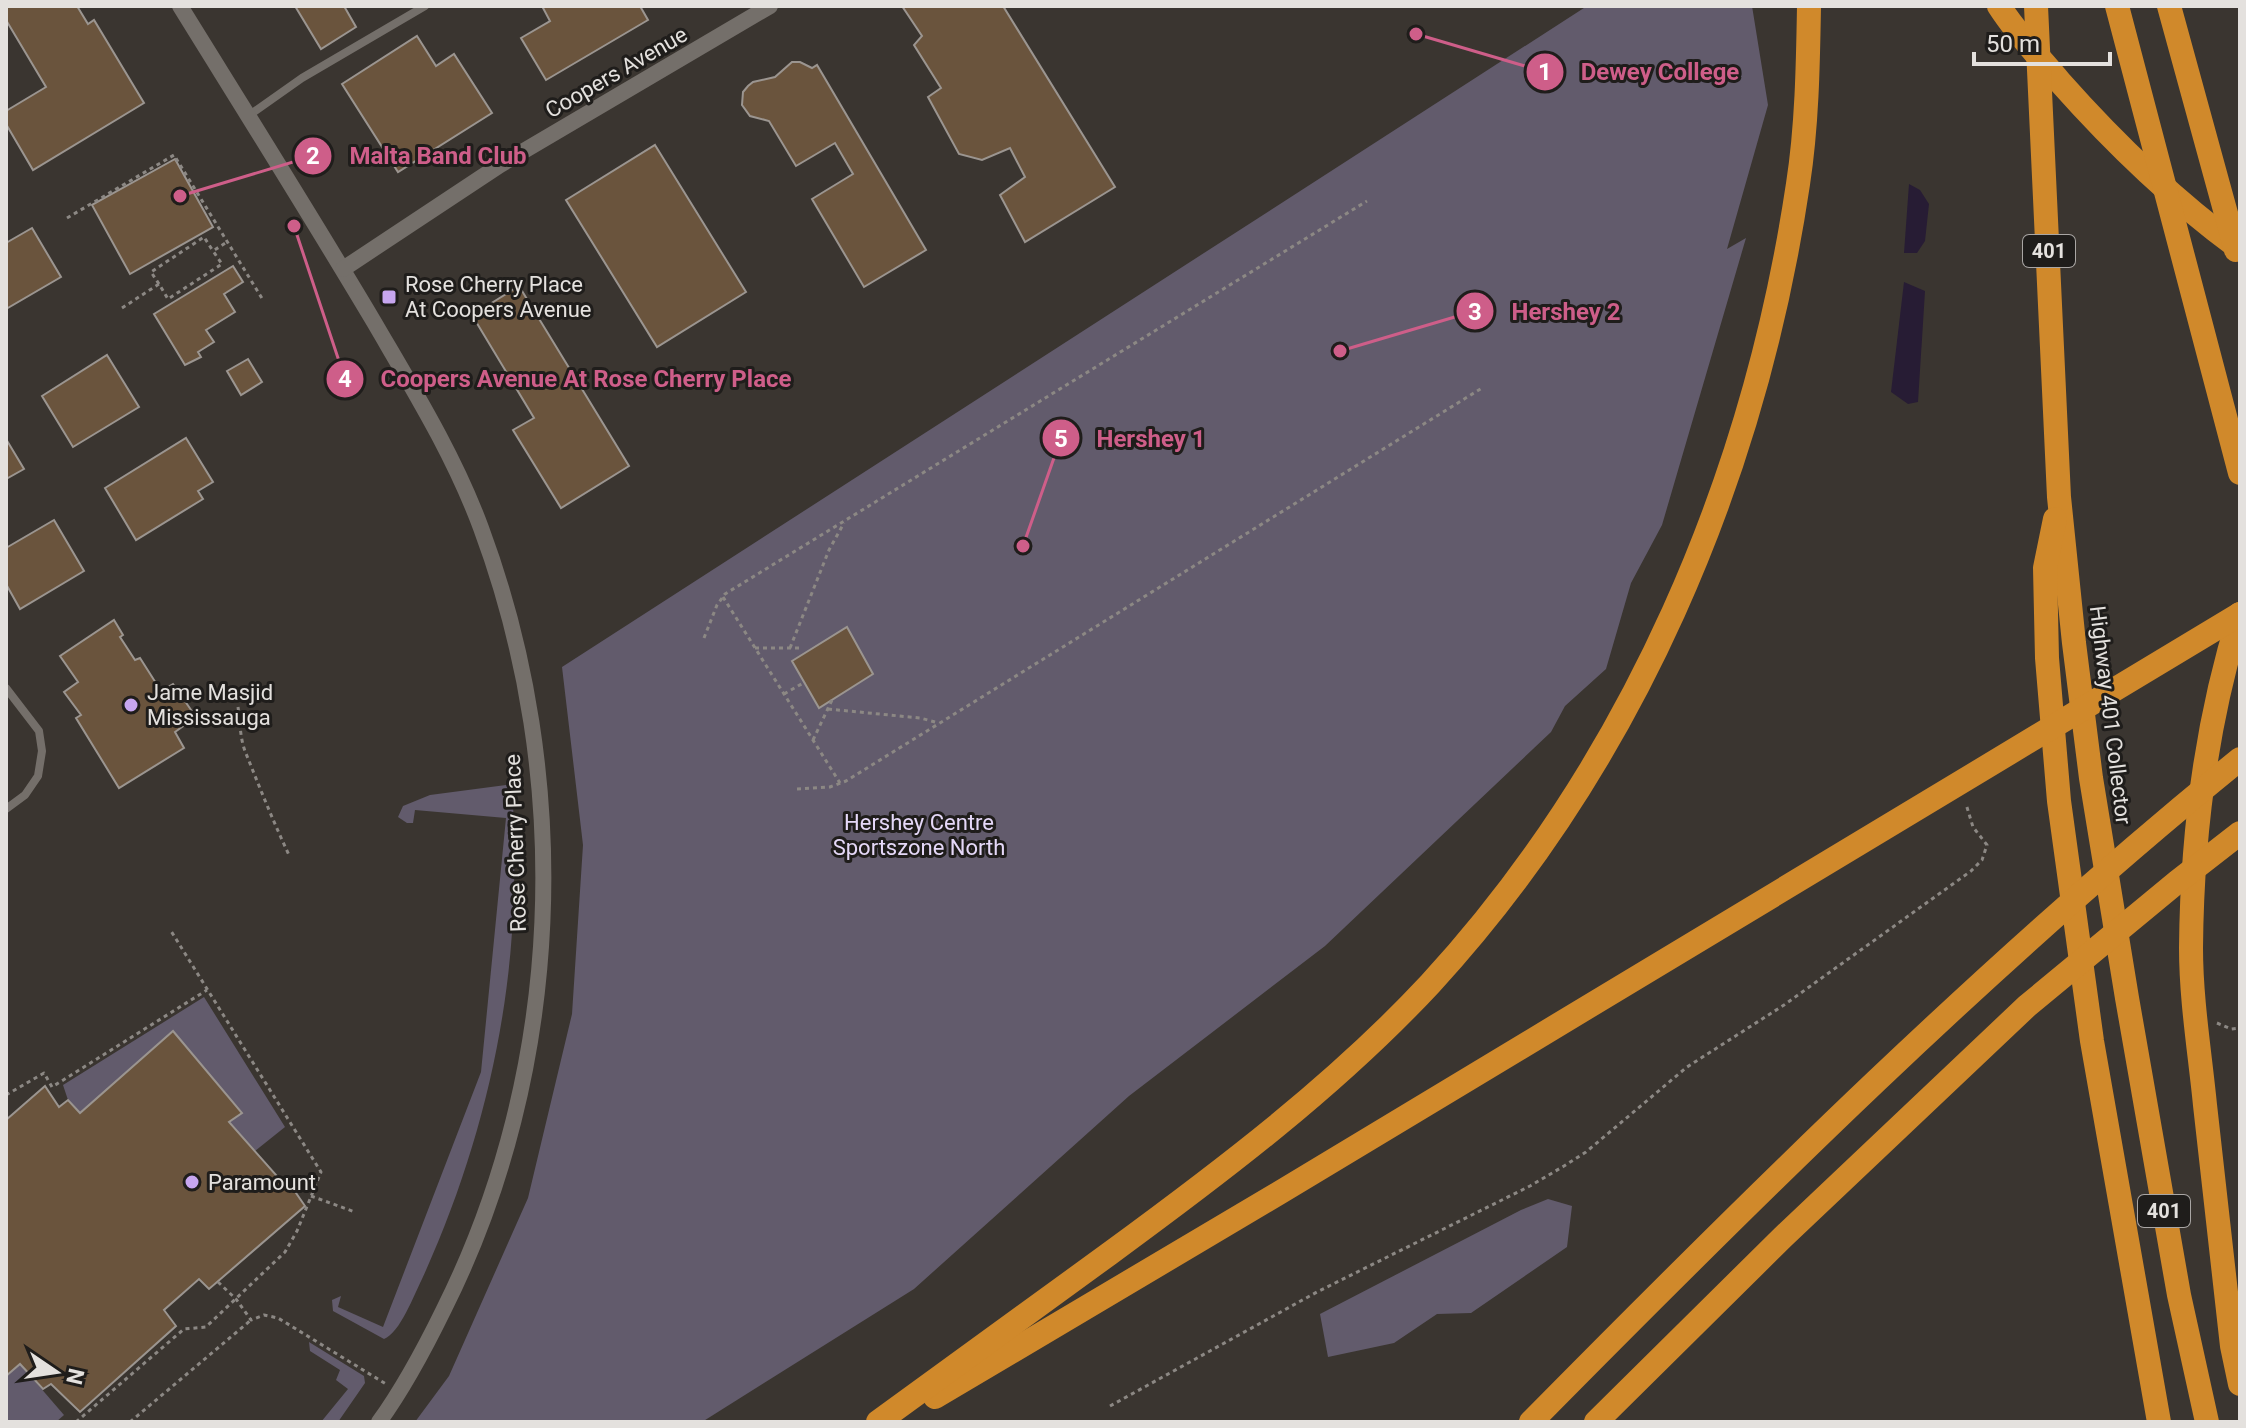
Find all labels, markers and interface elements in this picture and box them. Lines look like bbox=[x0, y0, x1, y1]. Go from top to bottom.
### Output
scale bar bbox=[1974, 16, 2110, 66]
street label: Coopers Avenue bbox=[541, 22, 692, 123]
text: 50 m bbox=[1986, 30, 2040, 58]
callout: Dewey College bbox=[1525, 48, 1755, 96]
text: 1 bbox=[1538, 58, 1552, 86]
text: Dewey College bbox=[1581, 58, 1739, 86]
callout: Malta Band Club bbox=[293, 132, 543, 180]
text: 2 bbox=[306, 142, 320, 170]
text: Malta Band Club bbox=[349, 142, 527, 170]
road number: 401 bbox=[2023, 235, 2075, 267]
place label: Rose Cherry Place At Coopers Avenue bbox=[405, 272, 591, 322]
callout: Hershey 2 bbox=[1455, 287, 1636, 335]
marker: Rose Cherry Place At Coopers Avenue bbox=[380, 288, 398, 306]
text: 3 bbox=[1468, 298, 1482, 326]
text: Hershey 2 bbox=[1511, 298, 1621, 326]
callout: Coopers Avenue At Rose Cherry Place bbox=[325, 355, 807, 403]
text: 4 bbox=[338, 365, 352, 393]
text: Coopers Avenue At Rose Cherry Place bbox=[381, 365, 791, 393]
callout: Hershey 1 bbox=[1041, 414, 1222, 462]
text: 5 bbox=[1054, 425, 1068, 453]
text: Hershey 1 bbox=[1096, 425, 1206, 453]
street label: Highway 401 Collector bbox=[2085, 604, 2136, 826]
place label: Jame Masjid Mississauga bbox=[147, 680, 273, 730]
marker: Jame Masjid Mississauga bbox=[122, 696, 140, 714]
street label: Rose Cherry Place bbox=[500, 754, 531, 932]
park label: Hershey Centre Sportszone North bbox=[833, 810, 1005, 860]
place label: Paramount bbox=[208, 1170, 316, 1195]
marker: Paramount bbox=[183, 1173, 201, 1191]
road number: 401 bbox=[2138, 1195, 2190, 1227]
north arrow bbox=[16, 1332, 96, 1412]
text: N bbox=[61, 1366, 89, 1387]

